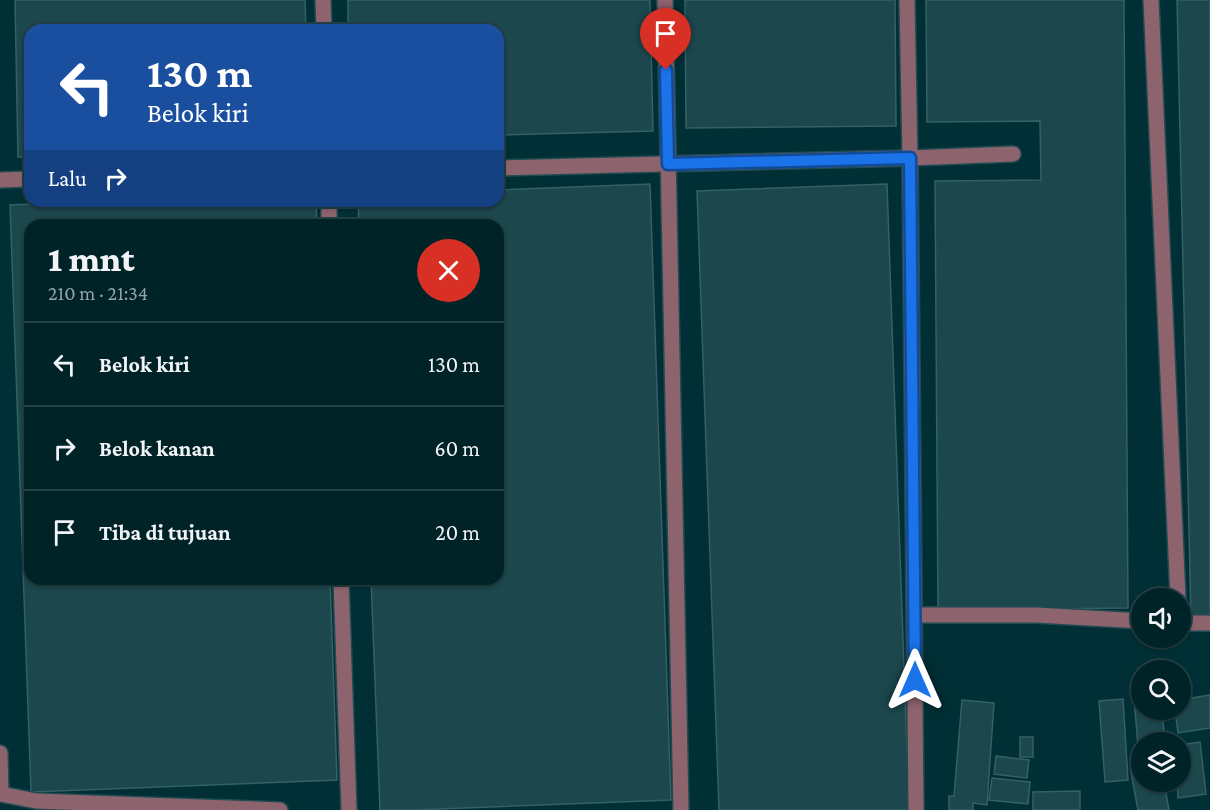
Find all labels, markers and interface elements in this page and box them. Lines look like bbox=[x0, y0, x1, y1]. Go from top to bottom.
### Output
pin bbox=[640, 8, 691, 70]
icon: arrive bbox=[649, 17, 682, 50]
icon: left bbox=[48, 48, 126, 126]
text: 130 m bbox=[147, 49, 252, 96]
text: Belok kiri bbox=[147, 98, 249, 128]
icon: right bbox=[99, 162, 132, 195]
text: Lalu bbox=[48, 166, 87, 191]
text: 1 mnt bbox=[48, 239, 135, 279]
button: close bbox=[417, 239, 480, 302]
text: 210 m · 21:34 bbox=[48, 282, 148, 304]
icon: left bbox=[48, 348, 81, 381]
text: Belok kiri bbox=[99, 352, 190, 377]
text: 130 m bbox=[428, 352, 480, 377]
icon: right bbox=[48, 432, 81, 465]
text: Belok kanan bbox=[99, 436, 215, 461]
text: 60 m bbox=[435, 436, 480, 461]
icon: arrive bbox=[48, 516, 81, 549]
text: Tiba di tujuan bbox=[99, 520, 231, 545]
text: 20 m bbox=[435, 520, 480, 545]
map controls bbox=[1131, 588, 1191, 792]
button: sound bbox=[1131, 588, 1191, 648]
position arrow bbox=[883, 648, 947, 712]
button: search bbox=[1131, 660, 1191, 720]
button: layers bbox=[1131, 732, 1191, 792]

